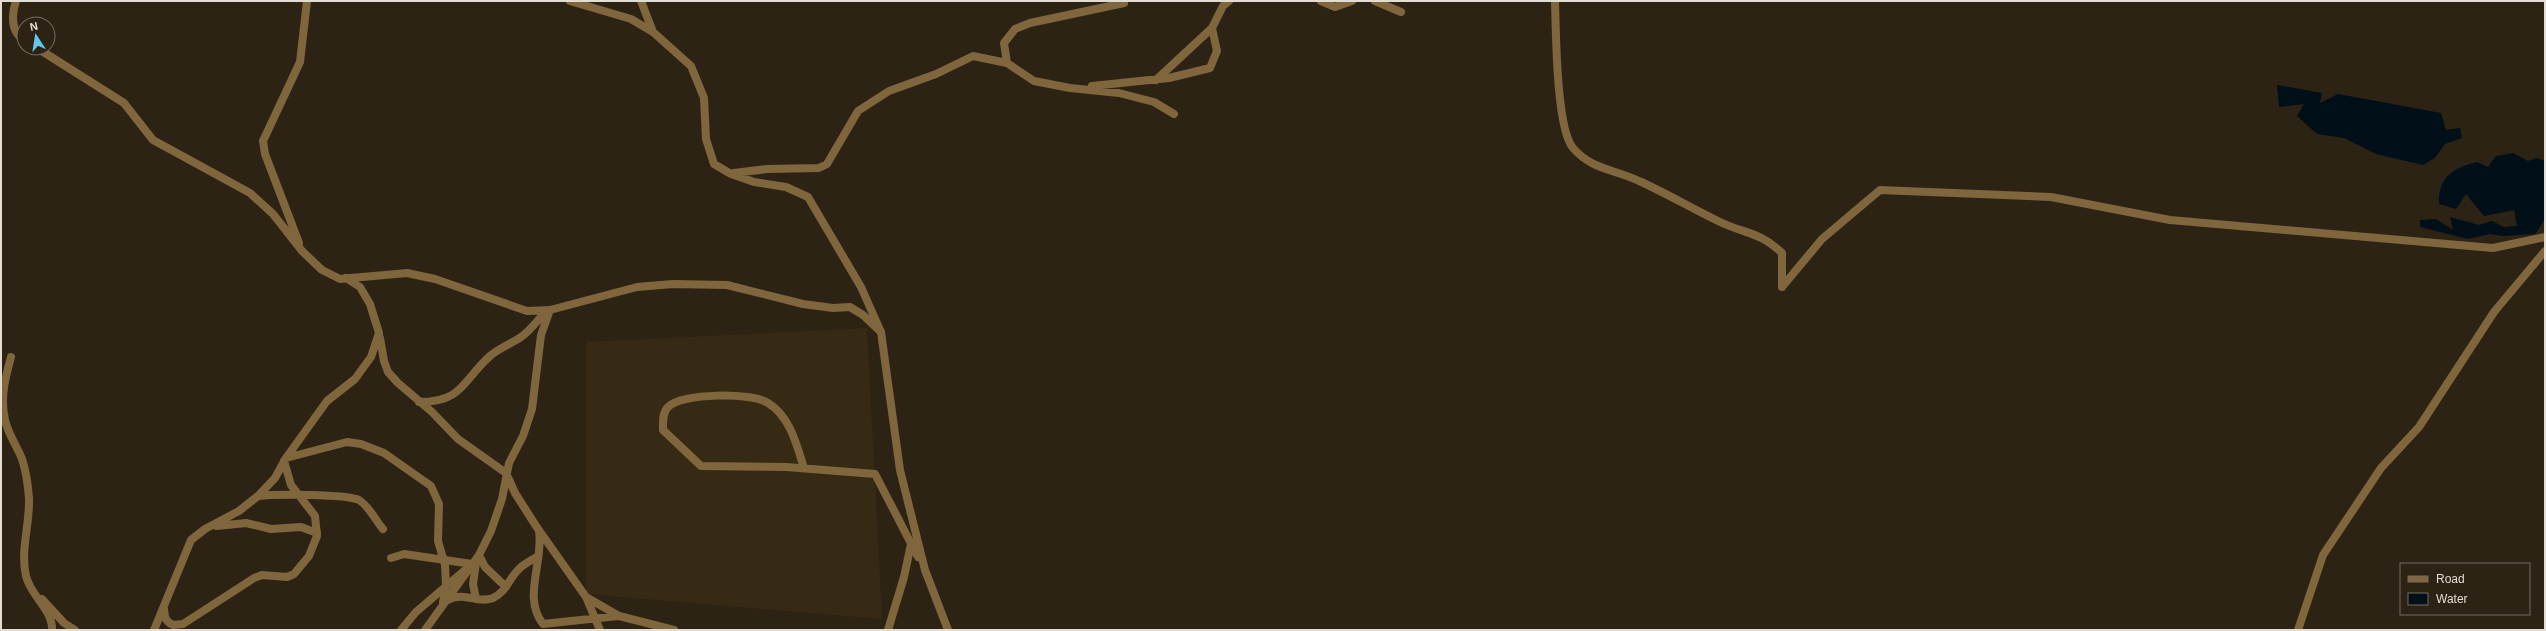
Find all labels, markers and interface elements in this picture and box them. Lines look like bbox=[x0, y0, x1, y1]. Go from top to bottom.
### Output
north arrow bbox=[16, 16, 56, 56]
text: N bbox=[29, 20, 39, 33]
legend bbox=[2400, 563, 2530, 615]
text: Road bbox=[2436, 572, 2465, 586]
text: Water bbox=[2436, 592, 2468, 606]

